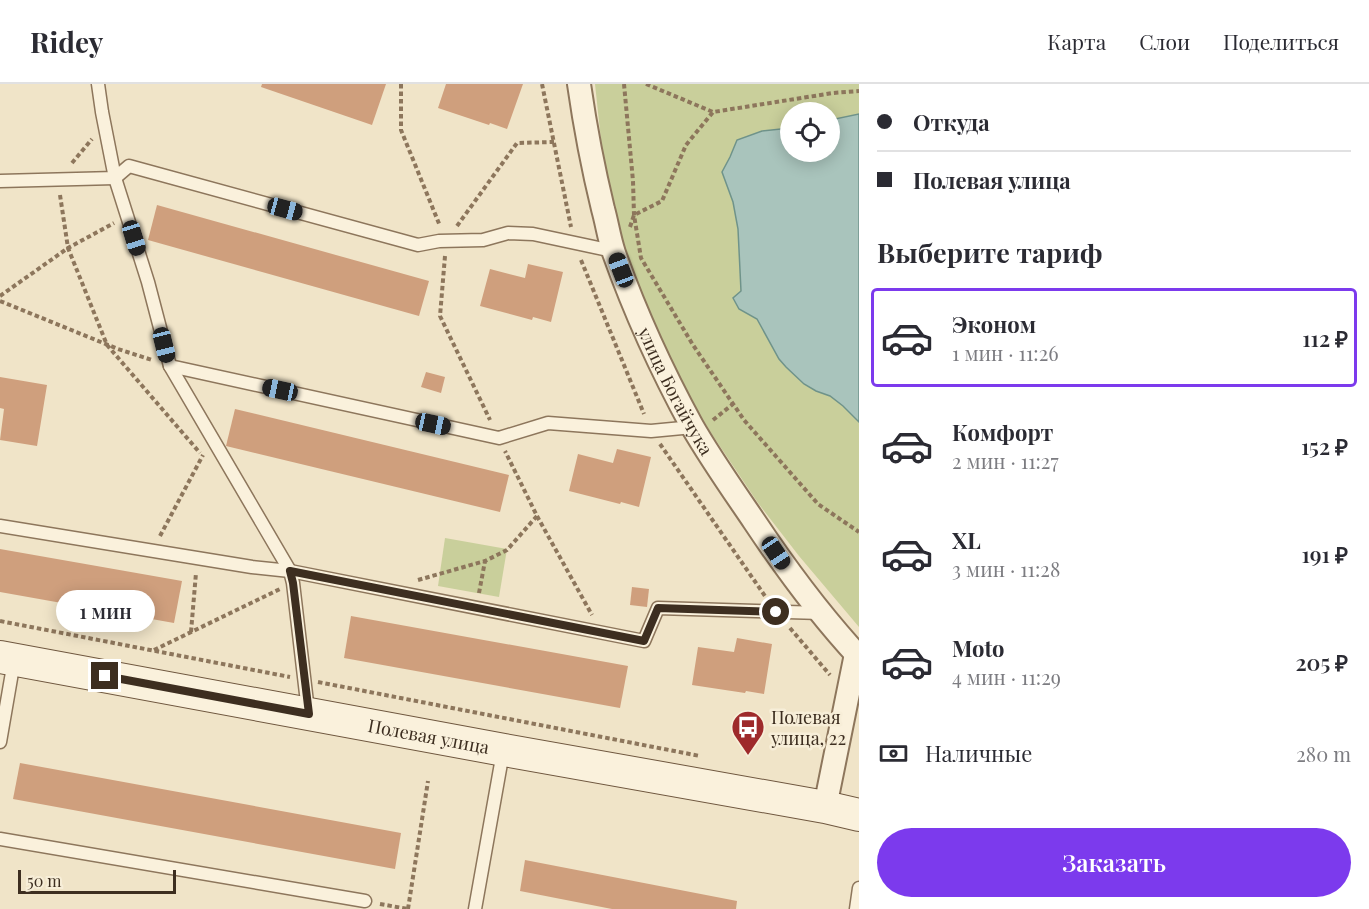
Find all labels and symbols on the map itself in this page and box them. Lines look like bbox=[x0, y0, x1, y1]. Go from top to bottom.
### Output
car bbox=[265, 196, 305, 222]
car bbox=[120, 218, 148, 258]
car bbox=[606, 250, 636, 290]
street label: улица Богайчука bbox=[633, 322, 719, 460]
car bbox=[151, 325, 177, 365]
car bbox=[261, 377, 299, 403]
car bbox=[414, 411, 452, 437]
car bbox=[758, 533, 794, 573]
callout: 1 мин bbox=[56, 589, 154, 631]
route start bbox=[762, 598, 789, 625]
route end bbox=[91, 662, 118, 689]
place label: Полевая улица, 22 bbox=[770, 705, 846, 750]
bus stop icon: Полевая улица, 22 bbox=[730, 709, 766, 756]
street label: Полевая улица bbox=[366, 713, 491, 759]
scale bar bbox=[18, 867, 176, 894]

